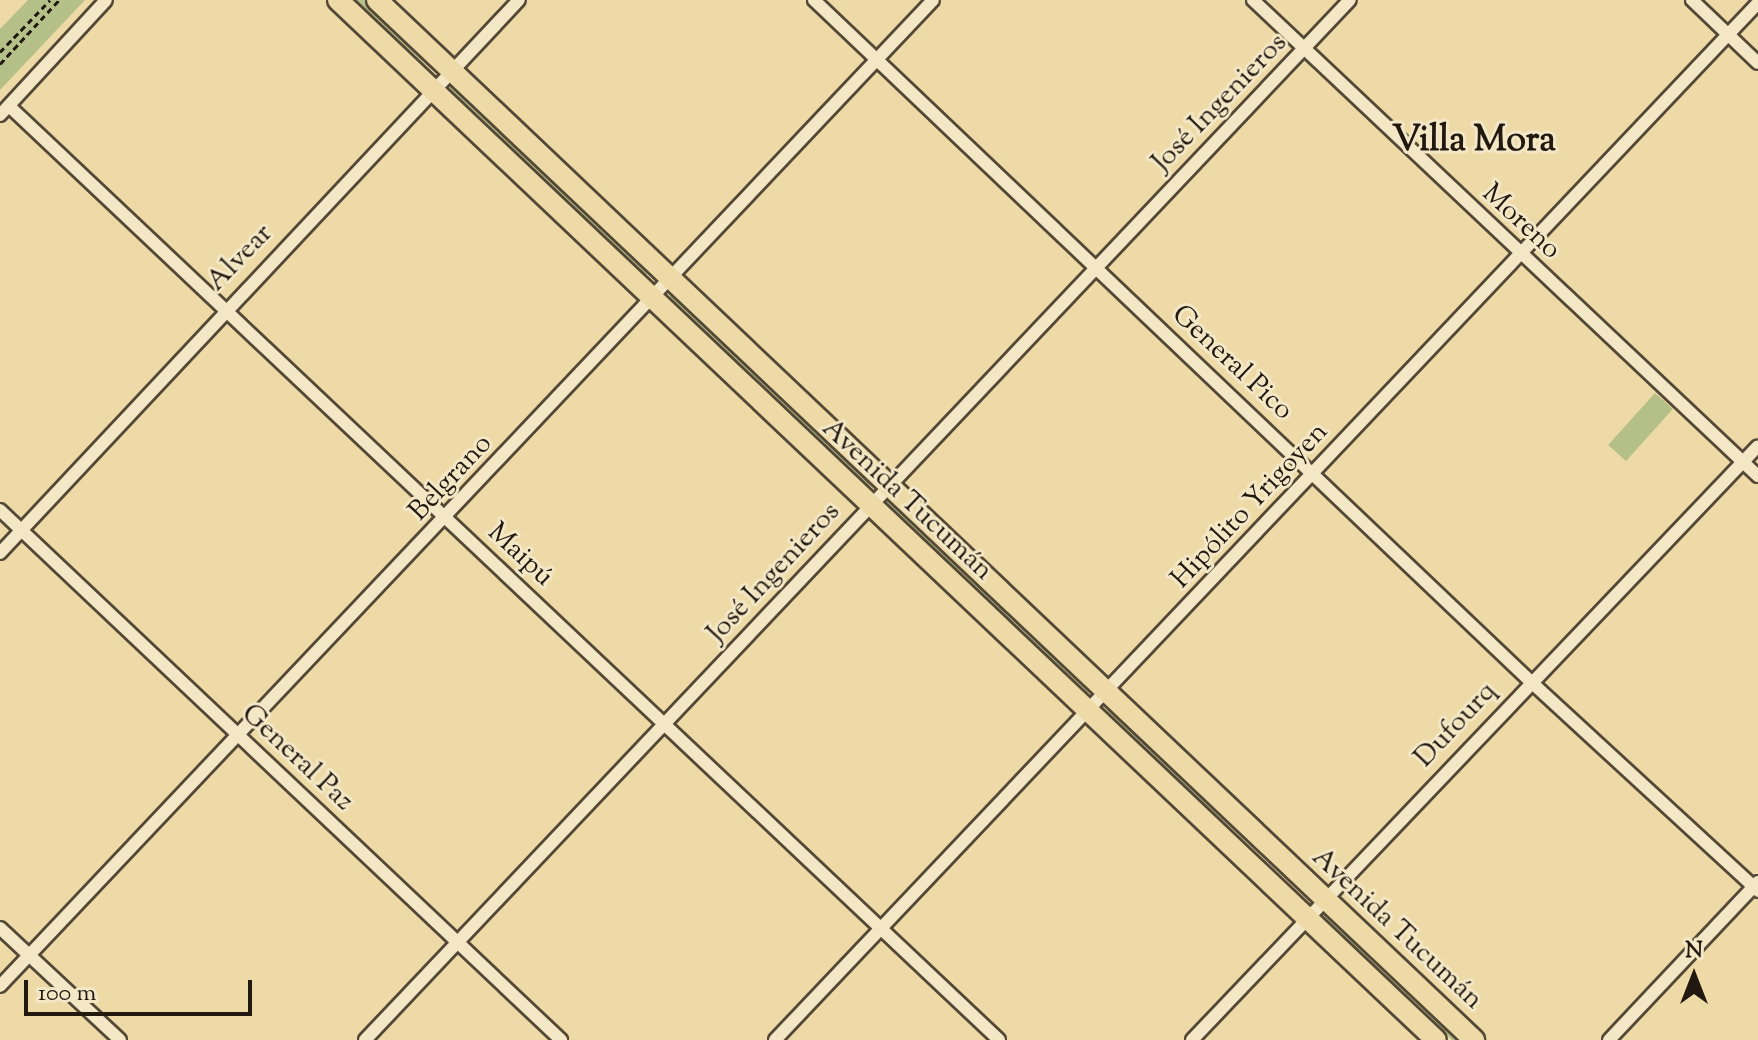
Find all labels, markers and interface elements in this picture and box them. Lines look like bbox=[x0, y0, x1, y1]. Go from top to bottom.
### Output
street label: José Ingenieros bbox=[1145, 27, 1295, 179]
district label: Villa Mora bbox=[1392, 120, 1556, 164]
street label: Moreno bbox=[1475, 177, 1567, 267]
street label: Alvear bbox=[200, 217, 280, 299]
street label: General Pico bbox=[1164, 298, 1300, 428]
street label: Avenida Tucumán bbox=[814, 412, 1000, 588]
street label: Hipólito Yrigoyen bbox=[1165, 416, 1335, 596]
street label: Belgrano bbox=[402, 428, 500, 528]
street label: José Ingenieros bbox=[700, 496, 848, 650]
street label: Maipú bbox=[480, 516, 560, 594]
street label: Dufourq bbox=[1408, 675, 1504, 775]
street label: General Paz bbox=[234, 698, 360, 818]
street label: Avenida Tucumán bbox=[1304, 841, 1490, 1017]
north arrow bbox=[1654, 936, 1734, 1016]
text: N bbox=[1685, 936, 1703, 968]
scale bar bbox=[28, 964, 256, 1014]
text: 100 m bbox=[38, 977, 96, 1011]

